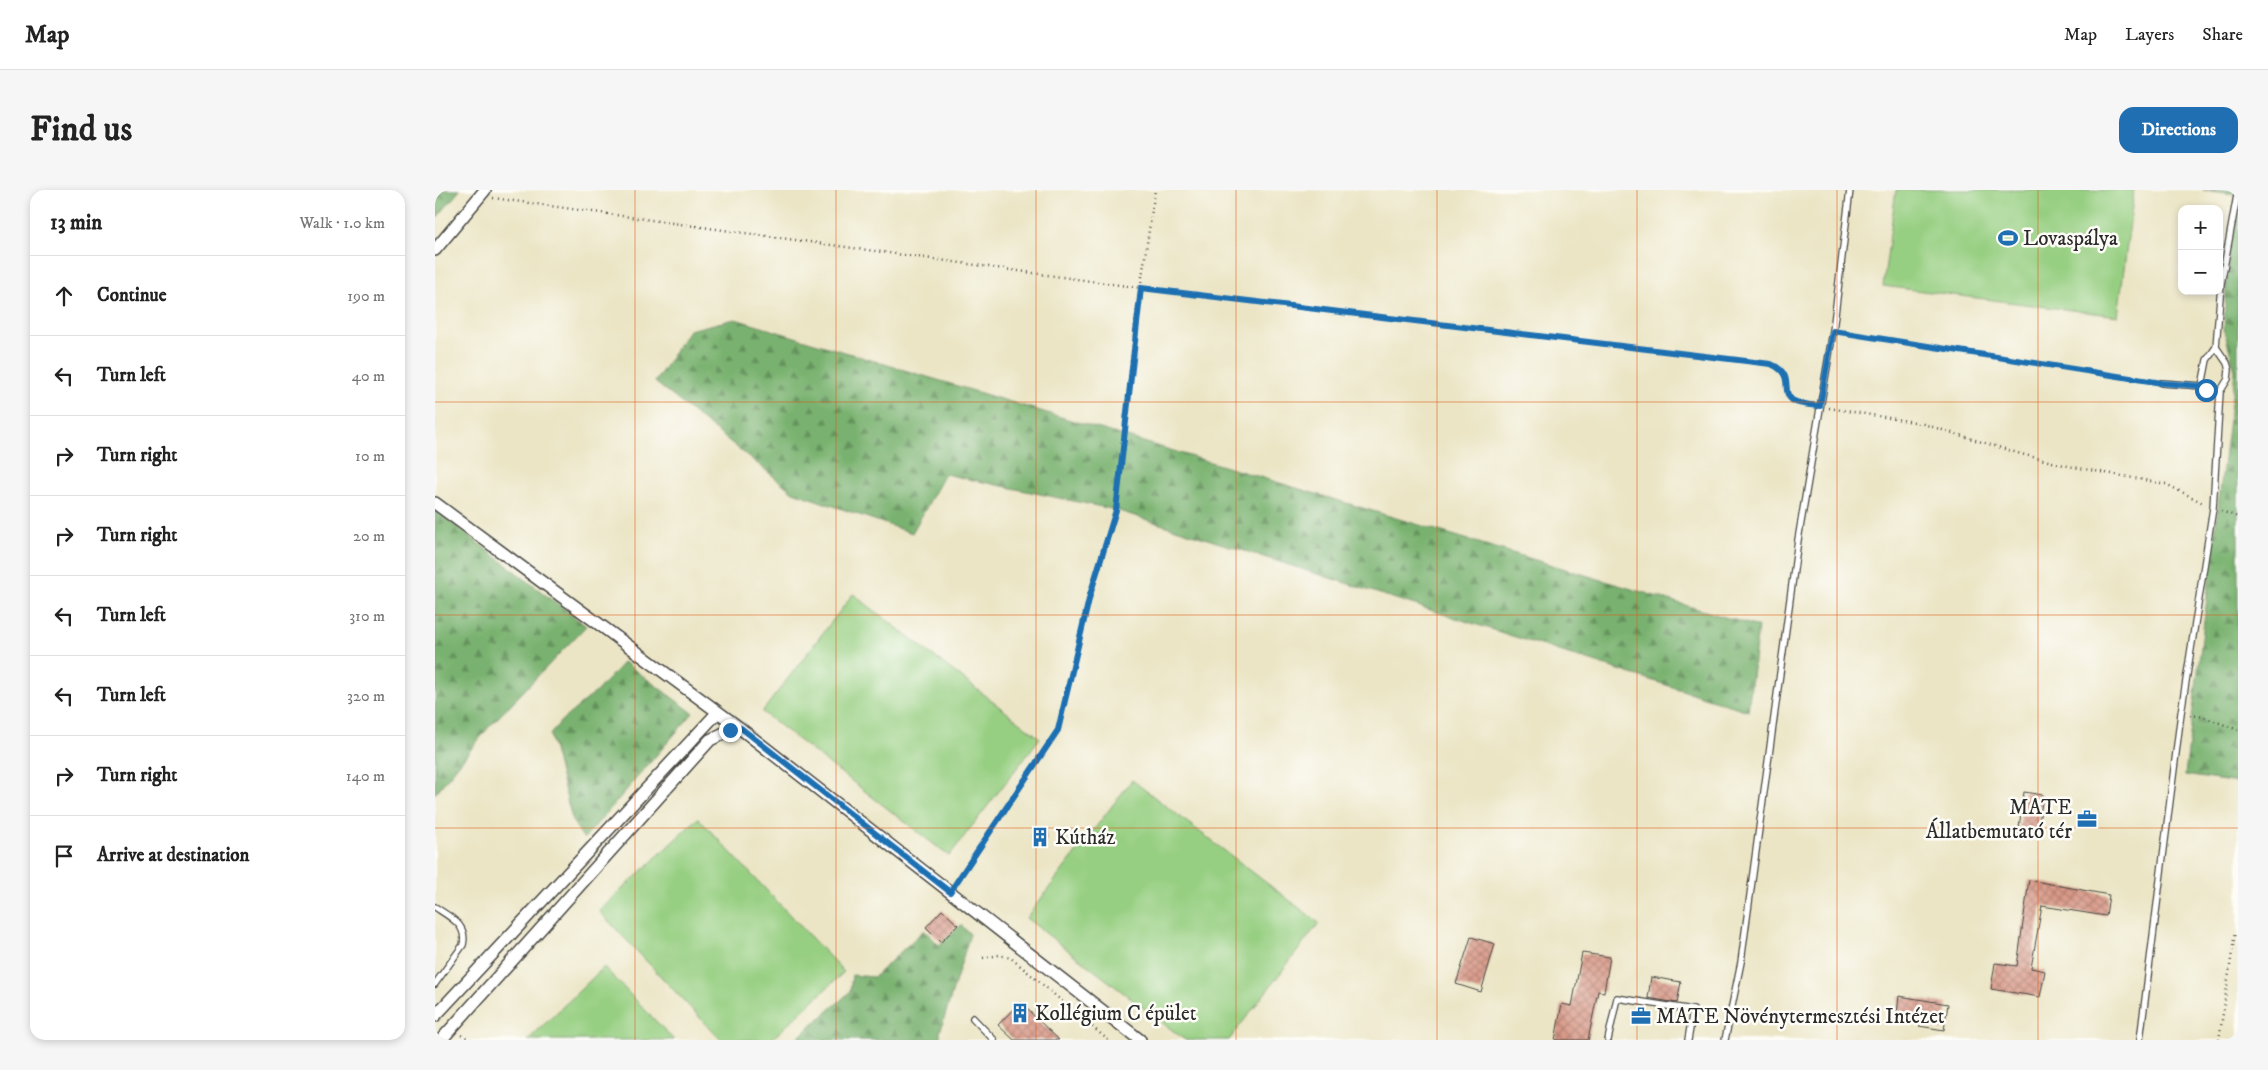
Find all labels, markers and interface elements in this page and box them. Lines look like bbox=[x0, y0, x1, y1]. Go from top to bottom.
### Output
text: Map bbox=[25, 20, 69, 50]
text: Map bbox=[2064, 24, 2097, 46]
text: Layers bbox=[2125, 24, 2174, 46]
text: Share bbox=[2202, 24, 2243, 46]
button: Directions bbox=[2119, 107, 2238, 153]
text: Find us bbox=[30, 108, 132, 152]
map controls bbox=[2178, 205, 2223, 295]
button: + bbox=[2178, 205, 2223, 250]
text: 13 min bbox=[50, 210, 102, 236]
text: Walk · 1.0 km bbox=[299, 213, 385, 233]
place label: Lovaspálya bbox=[2023, 226, 2118, 252]
sports icon: Lovaspálya bbox=[1997, 227, 2019, 249]
button: − bbox=[2178, 250, 2223, 295]
icon: ahead bbox=[50, 282, 78, 310]
text: Continue bbox=[97, 284, 167, 307]
text: 190 m bbox=[347, 286, 385, 306]
icon: left bbox=[50, 362, 78, 390]
text: Turn left bbox=[97, 364, 166, 387]
text: 40 m bbox=[352, 366, 385, 386]
route start bbox=[2195, 379, 2218, 402]
icon: right bbox=[50, 442, 78, 470]
text: Turn right bbox=[97, 444, 177, 467]
text: 10 m bbox=[355, 446, 385, 466]
icon: right bbox=[50, 522, 78, 550]
text: Turn right bbox=[97, 524, 177, 547]
text: 20 m bbox=[353, 526, 385, 546]
icon: left bbox=[50, 602, 78, 630]
text: Turn left bbox=[97, 604, 166, 627]
text: 310 m bbox=[349, 606, 385, 626]
icon: left bbox=[50, 682, 78, 710]
text: Turn left bbox=[97, 684, 166, 707]
text: 320 m bbox=[347, 686, 385, 706]
route end bbox=[719, 719, 742, 742]
icon: right bbox=[50, 762, 78, 790]
text: Turn right bbox=[97, 764, 177, 787]
text: 140 m bbox=[346, 766, 385, 786]
place label: MATE Állatbemutató tér bbox=[1926, 795, 2072, 845]
office icon: MATE Állatbemutató tér bbox=[2076, 808, 2098, 830]
place label: Kútház bbox=[1055, 825, 1115, 851]
building icon: Kútház bbox=[1029, 826, 1051, 848]
icon: arrive bbox=[50, 842, 78, 870]
text: Arrive at destination bbox=[97, 844, 249, 867]
place label: Kollégium C épület bbox=[1035, 1001, 1197, 1027]
building icon: Kollégium C épület bbox=[1009, 1002, 1031, 1024]
place label: MATE Növénytermesztési Intézet bbox=[1656, 1004, 1945, 1030]
office icon: MATE Növénytermesztési Intézet bbox=[1630, 1005, 1652, 1027]

